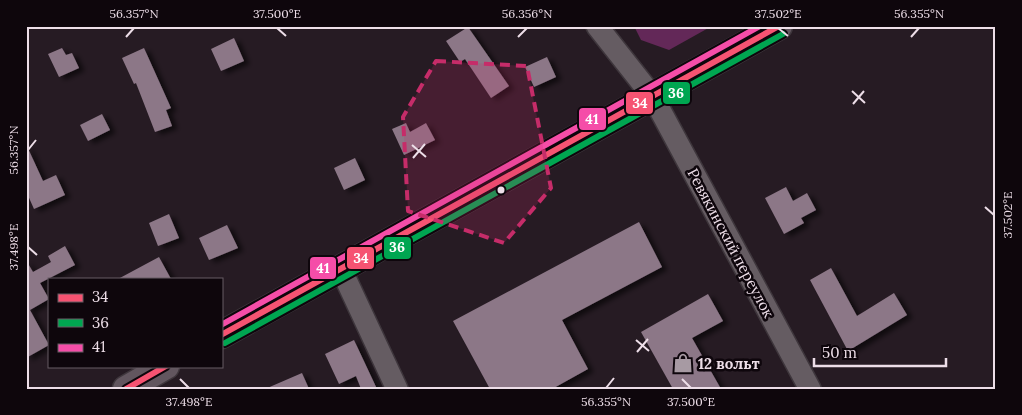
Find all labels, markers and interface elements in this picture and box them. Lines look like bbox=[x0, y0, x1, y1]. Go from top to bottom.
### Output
text: 56.357°N bbox=[109, 6, 159, 21]
text: 37.500°E bbox=[253, 6, 301, 21]
text: 56.356°N bbox=[502, 6, 552, 21]
text: 37.502°E bbox=[754, 6, 802, 21]
text: 56.355°N bbox=[894, 6, 944, 21]
line badge: 36 bbox=[662, 81, 691, 105]
text: 36 bbox=[668, 84, 684, 102]
line badge: 34 bbox=[625, 91, 654, 115]
text: 34 bbox=[632, 94, 648, 112]
line badge: 41 bbox=[578, 107, 607, 131]
text: 41 bbox=[585, 110, 599, 128]
text: 56.357°N bbox=[6, 125, 21, 175]
street label: Ревякинский переулок bbox=[683, 165, 779, 321]
unlabelled marker bbox=[496, 185, 506, 195]
text: 37.502°E bbox=[1000, 191, 1015, 239]
text: 37.498°E bbox=[6, 224, 21, 270]
line badge: 36 bbox=[383, 236, 412, 260]
text: 36 bbox=[389, 238, 405, 256]
line badge: 34 bbox=[346, 246, 375, 270]
text: 34 bbox=[353, 249, 369, 267]
line badge: 41 bbox=[309, 256, 337, 280]
text: 41 bbox=[316, 259, 330, 277]
legend bbox=[48, 278, 222, 368]
text: 34 bbox=[92, 287, 109, 306]
text: 36 bbox=[92, 313, 109, 332]
scale bar bbox=[814, 335, 947, 367]
text: 41 bbox=[92, 337, 106, 356]
text: 50 m bbox=[822, 343, 857, 362]
shop icon: 12 вольт bbox=[672, 352, 694, 374]
place label: 12 вольт bbox=[698, 354, 760, 373]
text: 37.498°E bbox=[166, 394, 212, 409]
text: 56.355°N bbox=[581, 394, 631, 409]
text: 37.500°E bbox=[667, 394, 715, 409]

